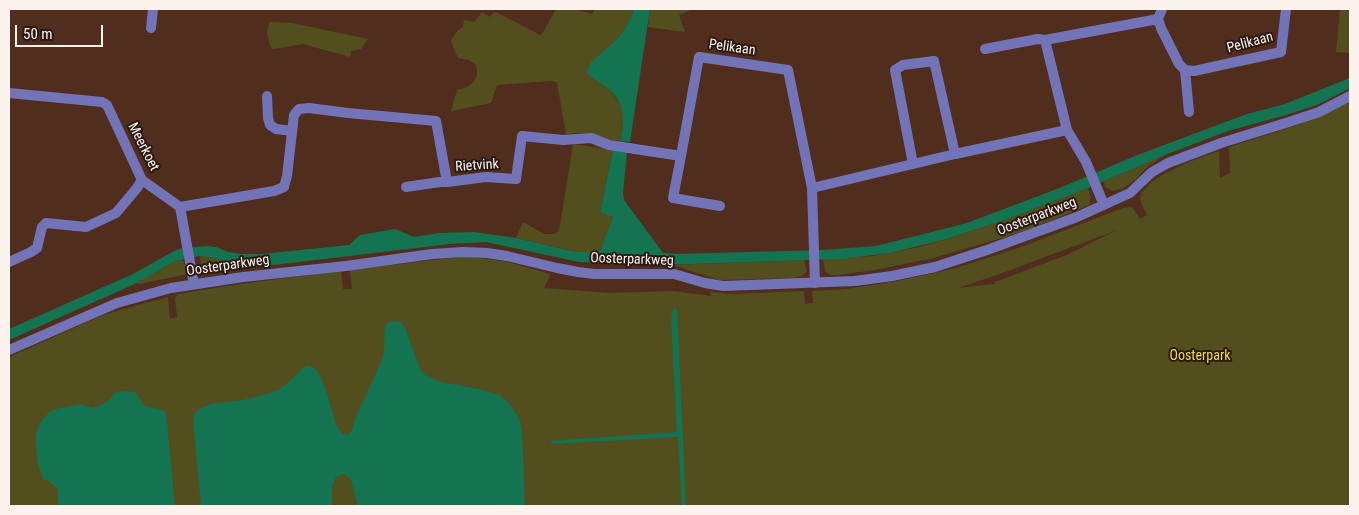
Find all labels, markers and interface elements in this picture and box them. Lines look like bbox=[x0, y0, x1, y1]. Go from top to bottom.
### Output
scale bar bbox=[18, 15, 105, 47]
text: 50 m bbox=[23, 25, 53, 43]
street label: Pelikaan bbox=[1225, 29, 1275, 57]
street label: Pelikaan bbox=[707, 36, 757, 60]
street label: Meerkoet bbox=[124, 120, 162, 174]
street label: Rietvink bbox=[455, 156, 499, 176]
street label: Oosterparkweg bbox=[995, 194, 1079, 240]
street label: Oosterparkweg bbox=[590, 250, 674, 270]
street label: Oosterparkweg bbox=[185, 252, 271, 280]
park label: Oosterpark bbox=[1170, 348, 1230, 364]

